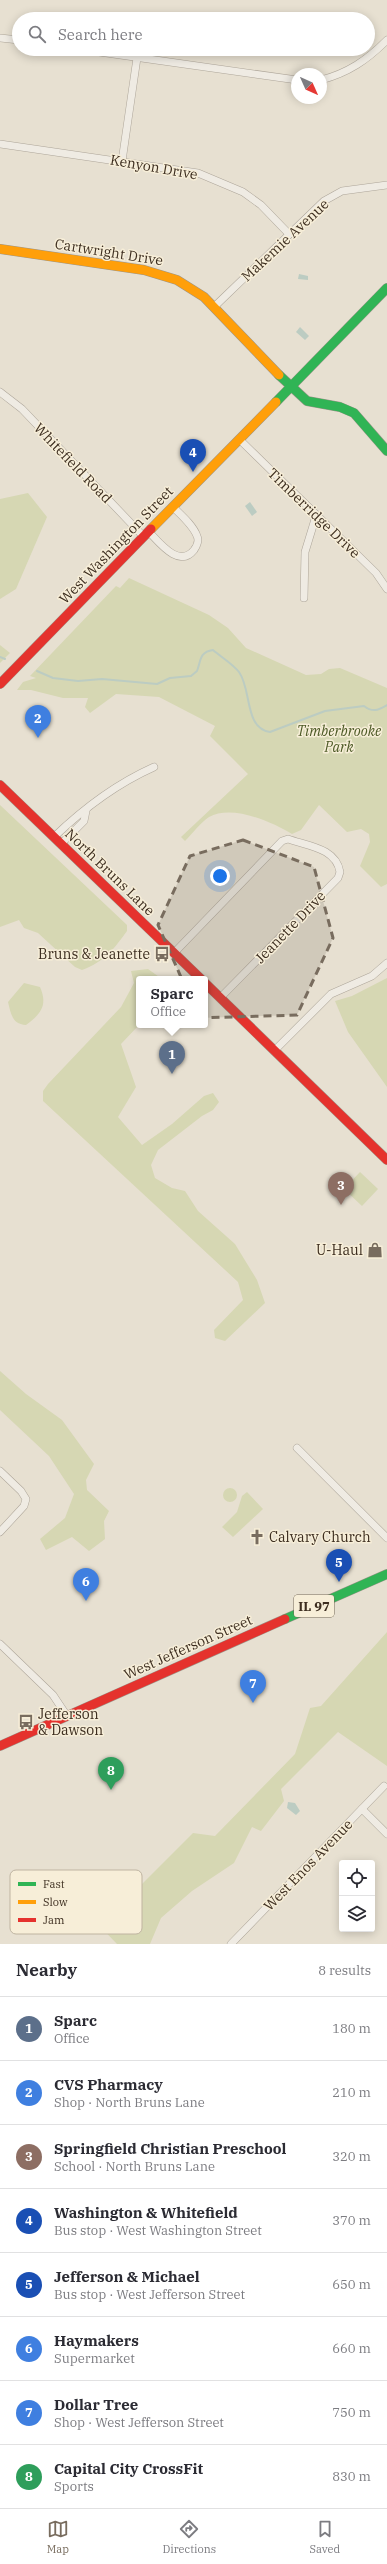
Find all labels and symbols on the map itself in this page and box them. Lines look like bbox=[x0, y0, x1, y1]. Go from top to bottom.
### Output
north arrow bbox=[291, 68, 327, 104]
street label: Kenyon Drive bbox=[109, 150, 199, 184]
street label: Makemie Avenue bbox=[238, 195, 332, 285]
street label: Cartwright Drive bbox=[54, 235, 164, 269]
street label: Whitefield Road bbox=[30, 419, 116, 507]
pin: 4 bbox=[180, 439, 206, 472]
street label: Timberridge Drive bbox=[264, 464, 364, 562]
street label: West Washington Street bbox=[55, 482, 177, 608]
pin: 2 bbox=[25, 705, 51, 738]
park label: Timberbrooke Park bbox=[297, 722, 382, 756]
street label: North Bruns Lane bbox=[61, 825, 159, 919]
your location bbox=[210, 866, 230, 886]
street label: Jeanette Drive bbox=[251, 887, 329, 967]
place label: Bruns & Jeanette bbox=[38, 945, 150, 963]
bus stop icon: Bruns & Jeanette bbox=[153, 945, 171, 963]
pin: 1 bbox=[159, 1041, 185, 1074]
pin: 3 bbox=[328, 1172, 354, 1205]
place label: U-Haul bbox=[316, 1241, 363, 1259]
shop icon: U-Haul bbox=[366, 1241, 384, 1259]
church icon: Calvary Church bbox=[248, 1528, 266, 1546]
place label: Calvary Church bbox=[269, 1528, 371, 1546]
pin: 5 bbox=[326, 1549, 352, 1582]
pin: 6 bbox=[73, 1568, 99, 1601]
road number: IL 97 bbox=[294, 1595, 334, 1617]
street label: West Jefferson Street bbox=[121, 1611, 255, 1683]
pin: 7 bbox=[240, 1670, 266, 1703]
place label: Jefferson & Dawson bbox=[38, 1705, 103, 1739]
bus stop icon: Jefferson & Dawson bbox=[17, 1713, 35, 1731]
pin: 8 bbox=[98, 1757, 124, 1790]
street label: West Enos Avenue bbox=[260, 1815, 356, 1915]
legend bbox=[10, 1870, 142, 1934]
text: Fast bbox=[43, 1877, 65, 1891]
text: Slow bbox=[43, 1895, 68, 1909]
text: Jam bbox=[43, 1913, 65, 1927]

